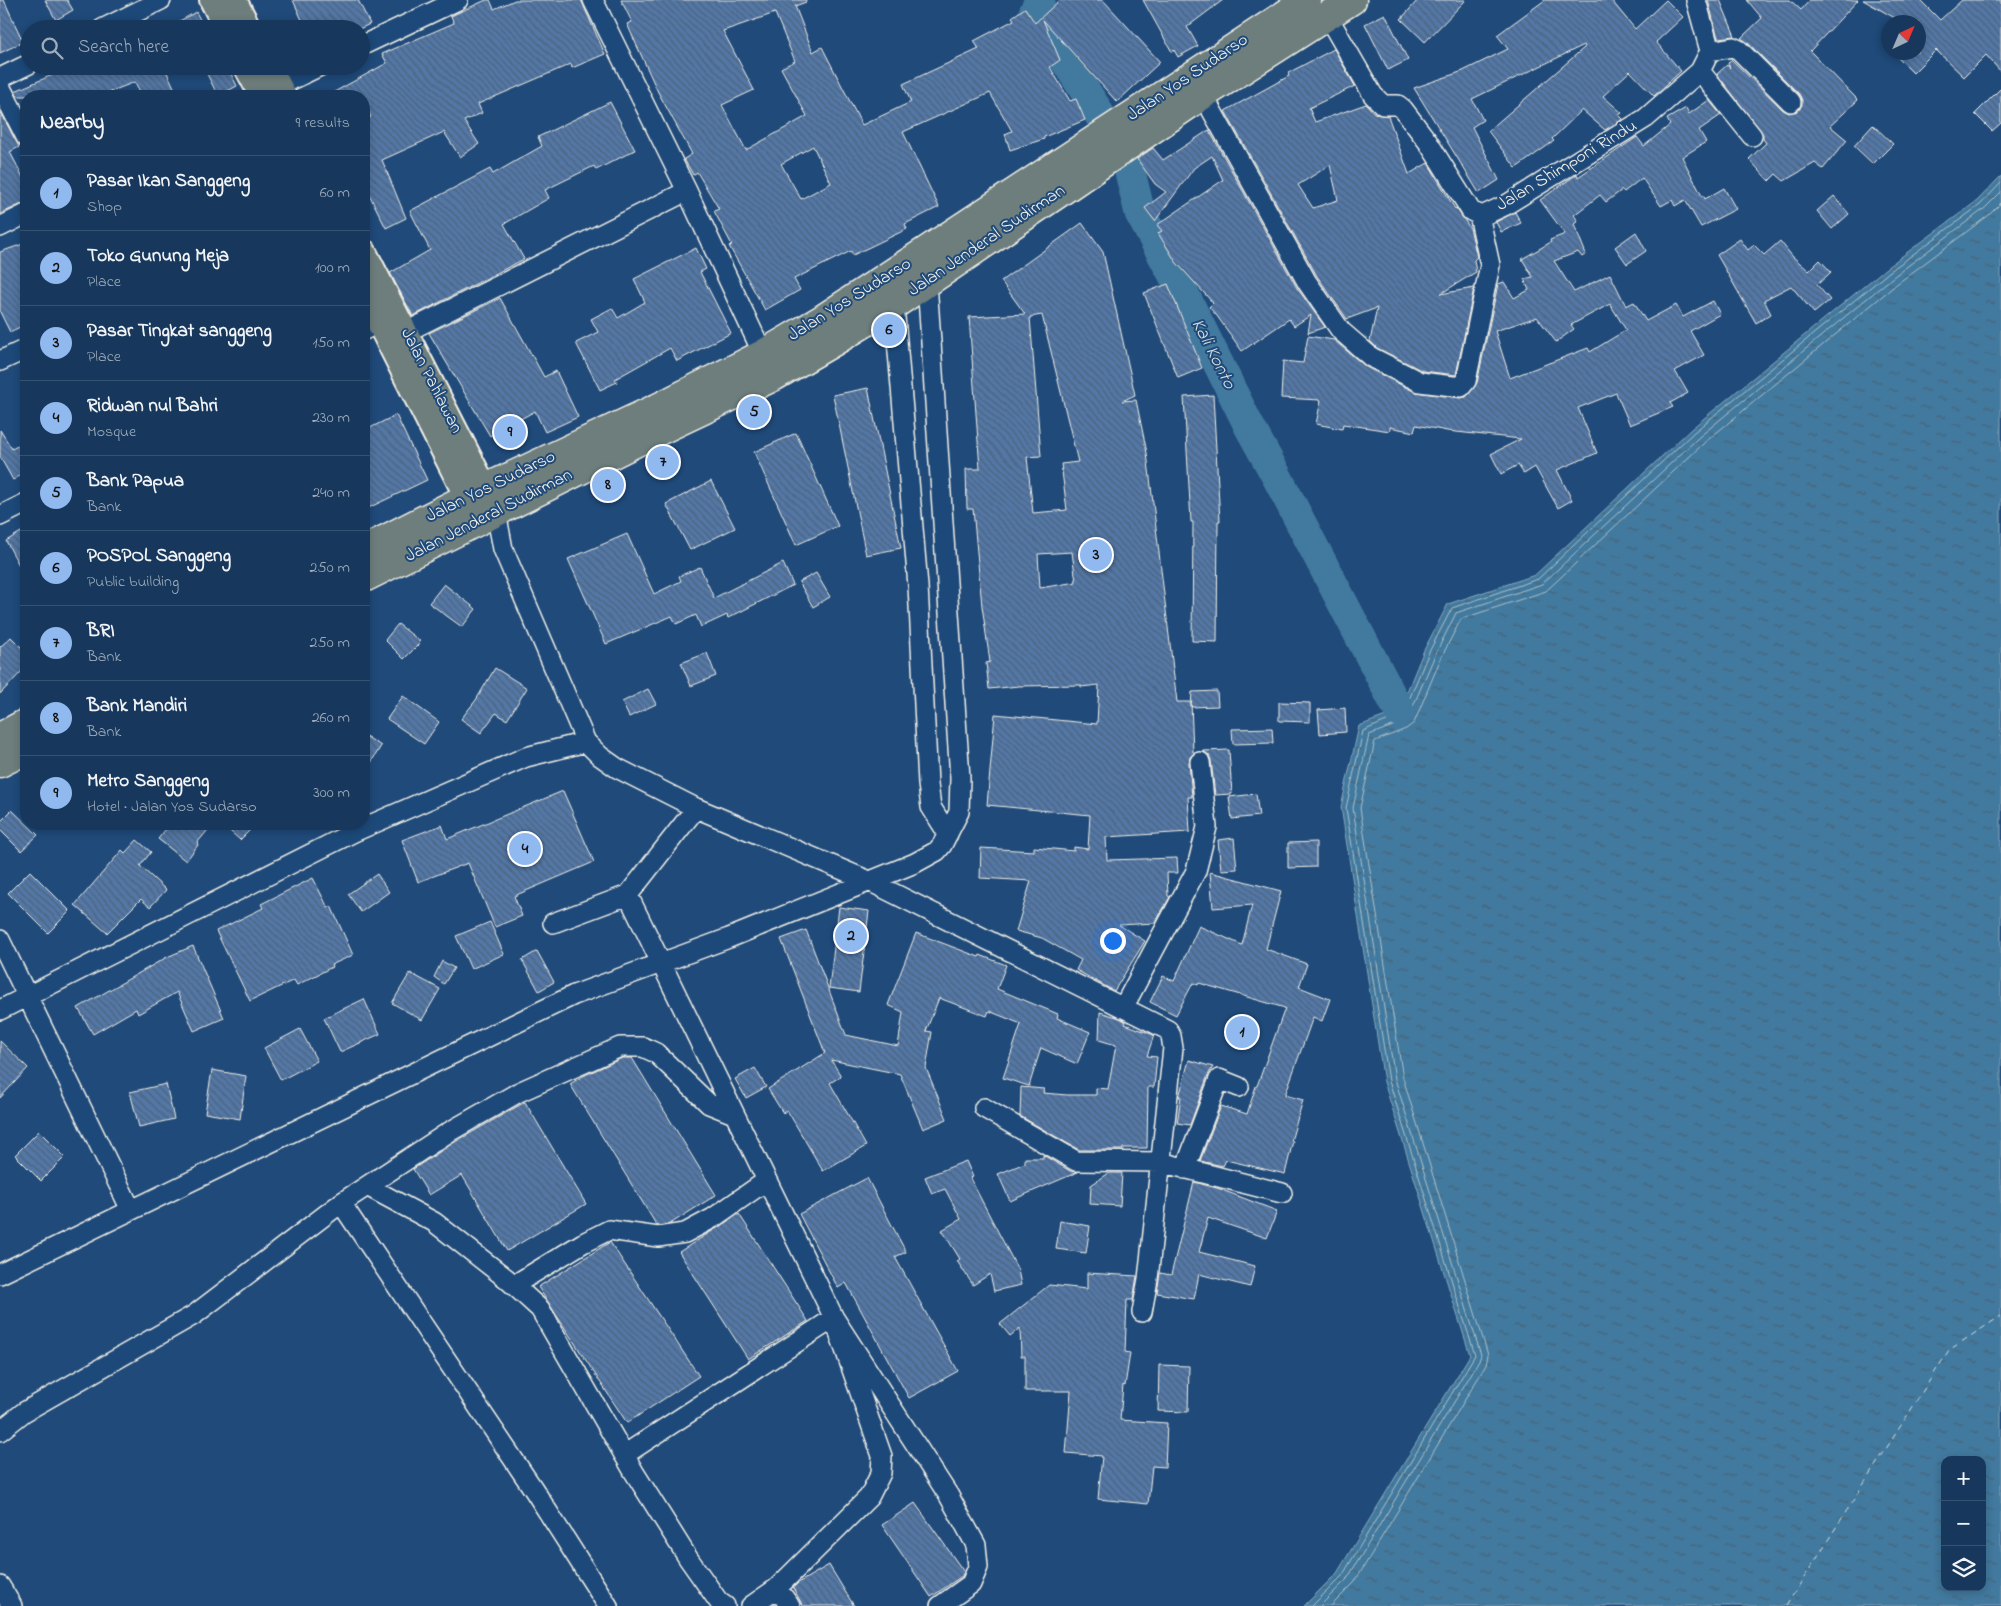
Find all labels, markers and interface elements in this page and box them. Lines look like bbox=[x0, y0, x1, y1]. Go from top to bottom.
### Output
north arrow bbox=[1881, 15, 1926, 60]
search box bbox=[20, 20, 370, 75]
street label: Jalan Yos Sudarso bbox=[1122, 28, 1254, 128]
icon: search bbox=[38, 34, 66, 62]
text: Search here bbox=[78, 34, 169, 61]
text: Nearby bbox=[40, 108, 104, 138]
text: 9 results bbox=[296, 111, 350, 135]
street label: Jalan Shimponi Rindu bbox=[1492, 114, 1642, 218]
text: Pasar Ikan Sanggeng bbox=[87, 168, 250, 195]
street label: Jalan Jenderal Sudirman bbox=[903, 179, 1071, 303]
text: 1 bbox=[53, 181, 59, 205]
text: 60 m bbox=[320, 181, 350, 205]
text: Shop bbox=[87, 195, 122, 219]
text: Toko Gunung Meja bbox=[87, 243, 229, 270]
street label: Jalan Yos Sudarso bbox=[783, 252, 917, 348]
text: 2 bbox=[52, 256, 60, 280]
text: 100 m bbox=[315, 256, 350, 280]
text: Place bbox=[87, 270, 121, 294]
pin: 6 bbox=[873, 311, 905, 349]
water label: Kali Konto bbox=[1184, 314, 1243, 395]
text: Pasar Tingkat sanggeng bbox=[87, 318, 272, 345]
street label: Jalan Pahlawan bbox=[393, 324, 469, 438]
text: 3 bbox=[53, 331, 59, 355]
text: 150 m bbox=[312, 331, 350, 355]
text: Place bbox=[87, 345, 121, 369]
text: Ridwan nul Bahri bbox=[87, 393, 218, 420]
pin: 5 bbox=[738, 393, 770, 431]
text: 4 bbox=[53, 406, 59, 430]
text: 230 m bbox=[312, 406, 350, 430]
pin: 9 bbox=[494, 413, 526, 451]
text: Mosque bbox=[87, 420, 136, 444]
pin: 7 bbox=[647, 443, 679, 481]
street label: Jalan Yos Sudarso bbox=[422, 444, 560, 530]
street label: Jalan Jenderal Sudirman bbox=[401, 462, 577, 569]
pin: 8 bbox=[592, 466, 624, 504]
text: Bank Papua bbox=[87, 468, 184, 495]
text: 5 bbox=[51, 481, 61, 505]
text: 240 m bbox=[312, 481, 350, 505]
text: Bank bbox=[87, 495, 121, 519]
pin: 3 bbox=[1080, 536, 1112, 574]
text: POSPOL Sanggeng bbox=[87, 543, 231, 570]
text: 6 bbox=[52, 556, 60, 580]
text: 250 m bbox=[310, 556, 350, 580]
text: Public building bbox=[87, 570, 179, 594]
text: BRI bbox=[87, 618, 115, 645]
text: 7 bbox=[53, 631, 59, 655]
text: 250 m bbox=[310, 631, 350, 655]
text: Bank bbox=[87, 645, 121, 669]
text: Bank Mandiri bbox=[87, 693, 187, 720]
text: 8 bbox=[53, 706, 59, 730]
text: 260 m bbox=[312, 706, 350, 730]
text: Bank bbox=[87, 720, 121, 744]
text: Metro Sanggeng bbox=[87, 768, 209, 795]
text: 9 bbox=[54, 781, 58, 805]
text: 300 m bbox=[313, 781, 350, 805]
text: Hotel · Jalan Yos Sudarso bbox=[87, 795, 257, 819]
pin: 4 bbox=[509, 830, 541, 868]
pin: 2 bbox=[835, 917, 867, 955]
your location bbox=[1100, 928, 1126, 954]
pin: 1 bbox=[1226, 1013, 1258, 1051]
map controls bbox=[1941, 1456, 1986, 1591]
button: + bbox=[1941, 1456, 1986, 1501]
button: − bbox=[1941, 1501, 1986, 1546]
button: layers bbox=[1941, 1546, 1986, 1591]

